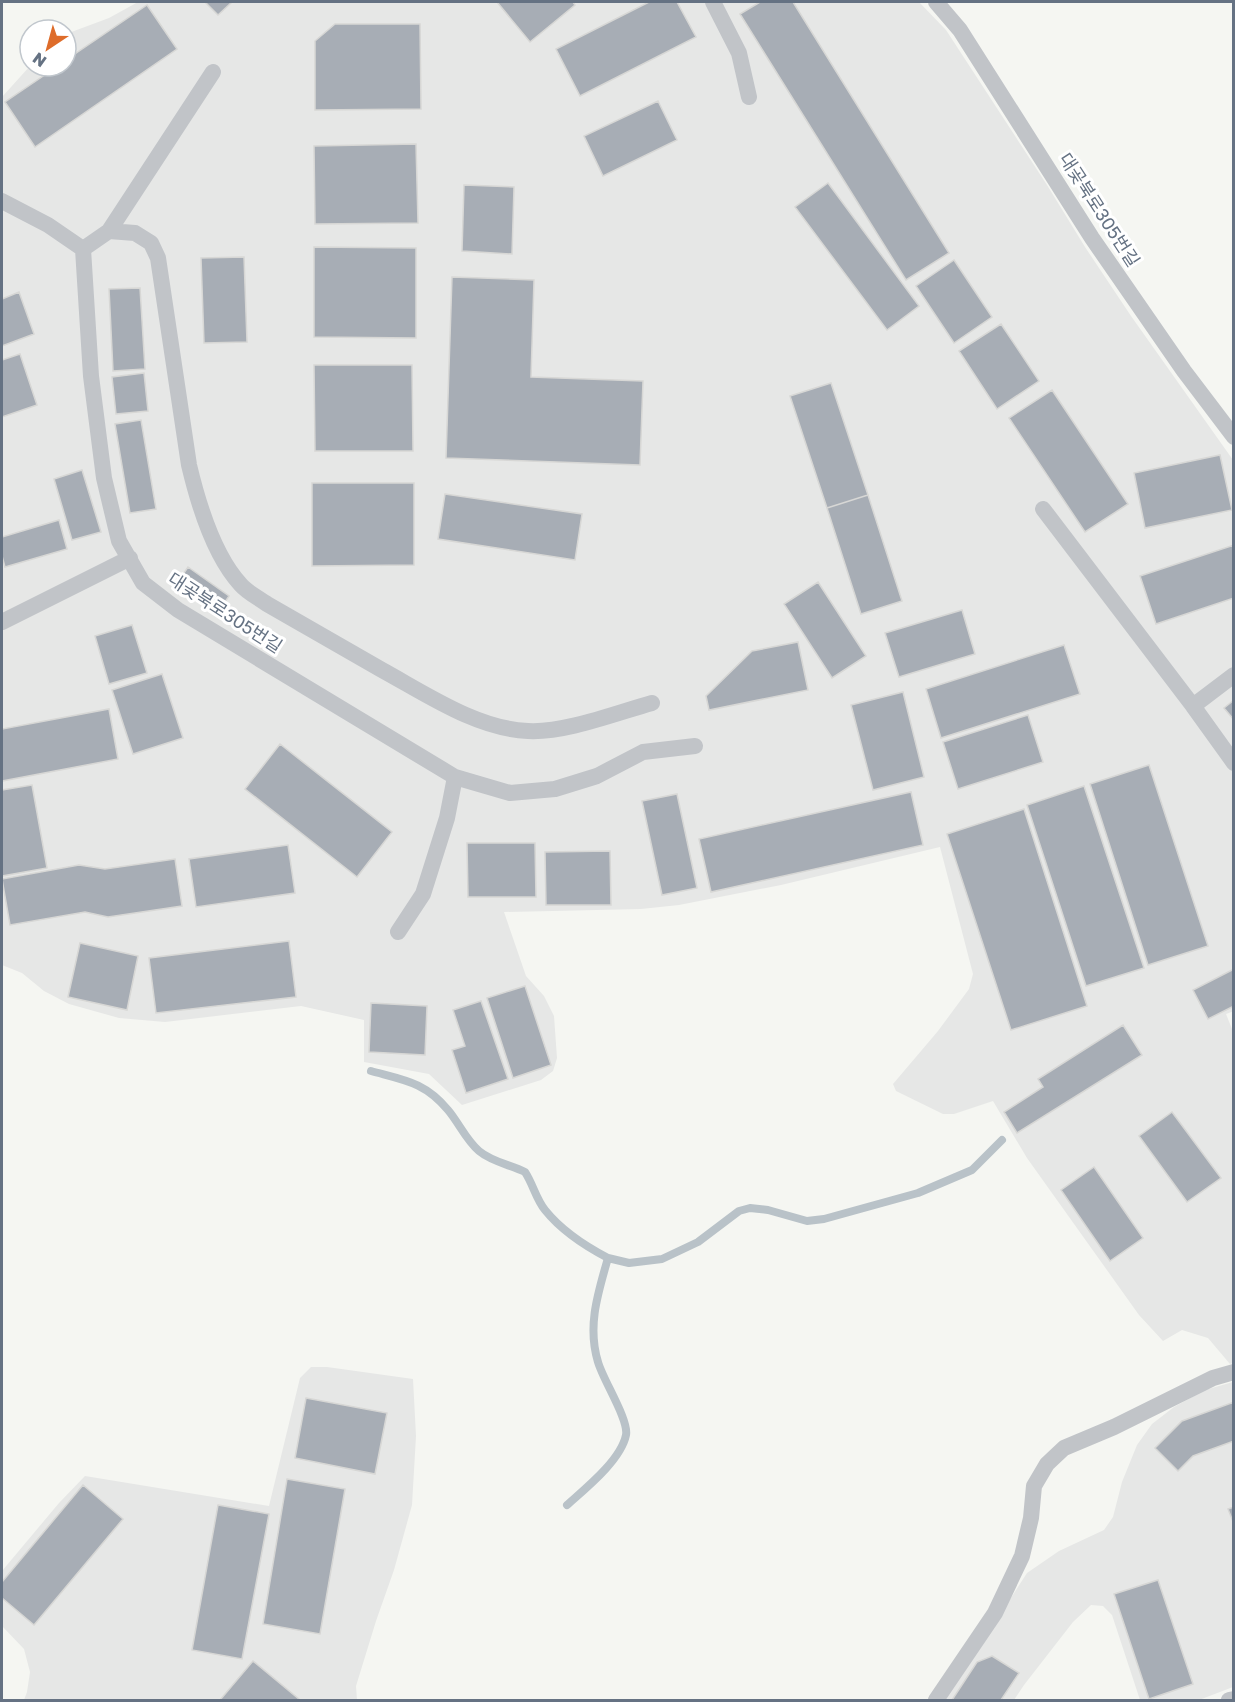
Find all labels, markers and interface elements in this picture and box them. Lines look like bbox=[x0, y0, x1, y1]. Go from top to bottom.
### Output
north arrow bbox=[18, 18, 78, 78]
text: N bbox=[28, 48, 50, 72]
street label: 대곶북로305번길 bbox=[1055, 148, 1145, 271]
street label: 대곶북로305번길 bbox=[164, 567, 287, 657]

